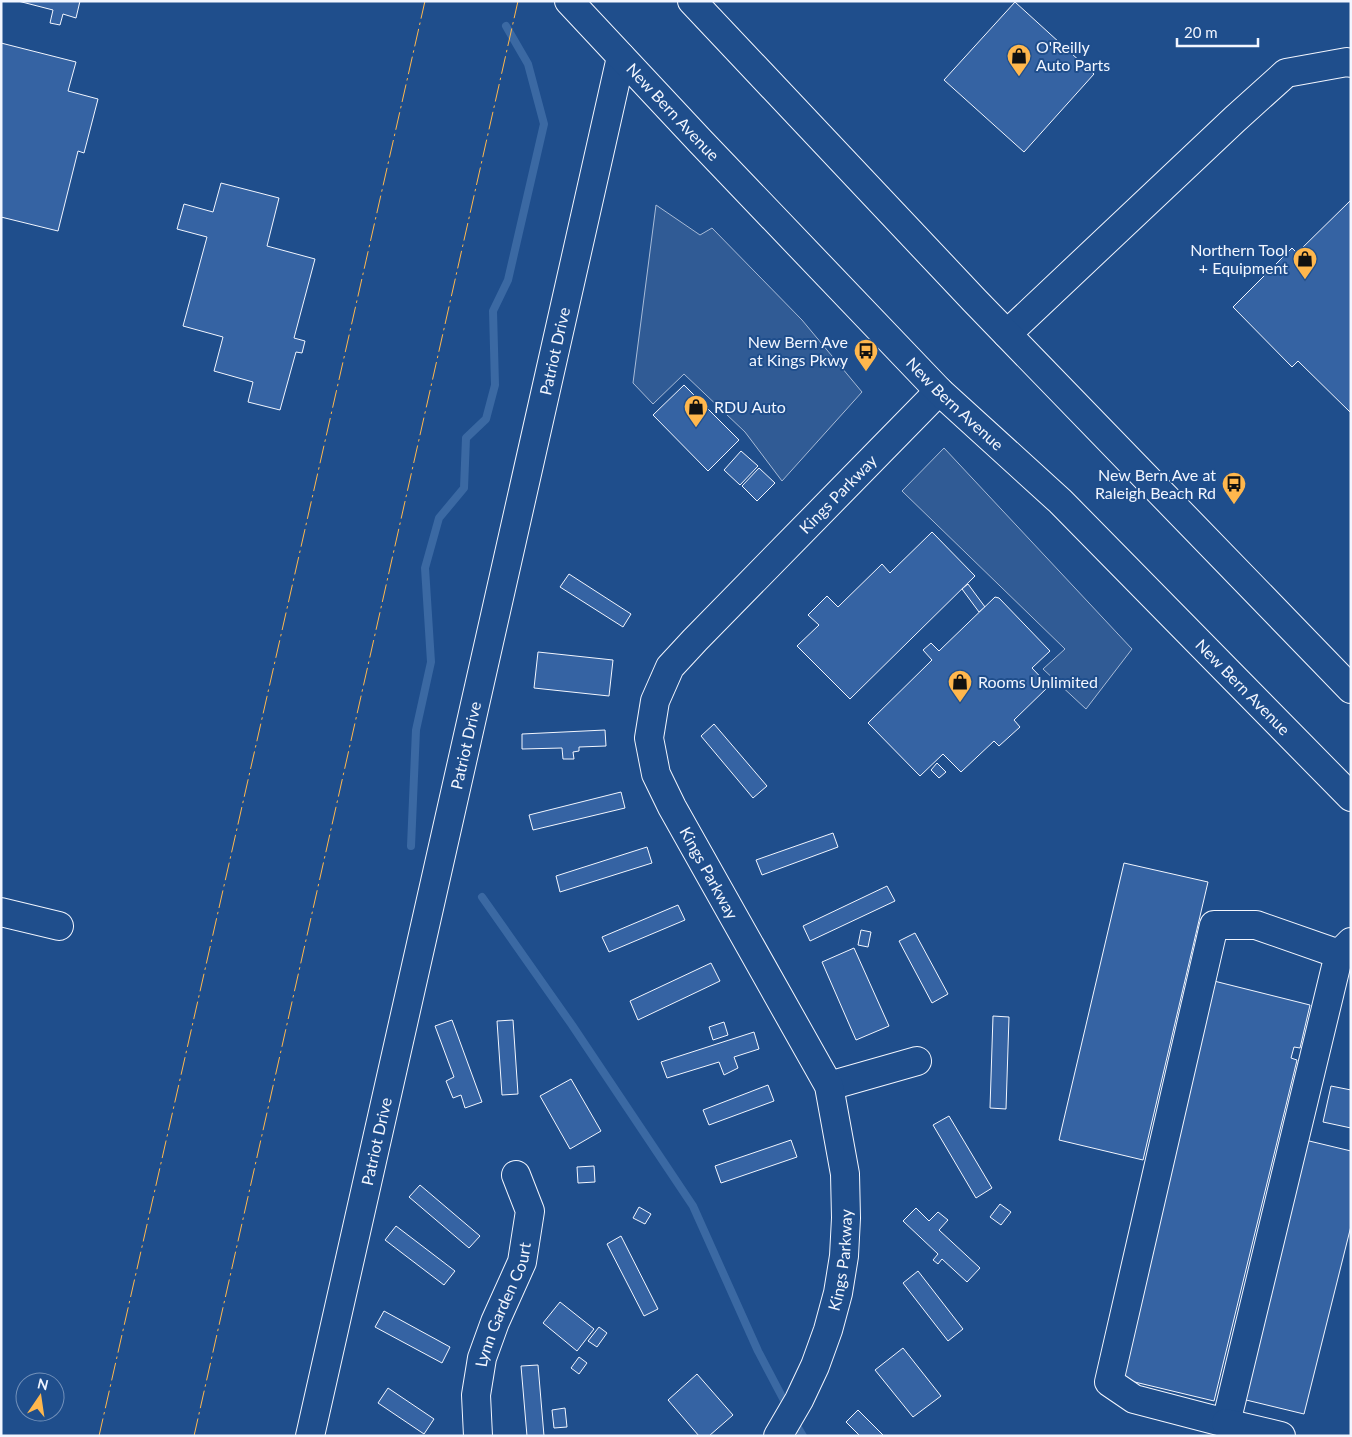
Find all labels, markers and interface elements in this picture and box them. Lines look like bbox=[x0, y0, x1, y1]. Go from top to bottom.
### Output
scale bar bbox=[1177, 15, 1258, 47]
text: 20 m bbox=[1184, 23, 1218, 41]
place label: O'Reilly Auto Parts bbox=[1036, 37, 1110, 74]
shop icon: O'Reilly Auto Parts bbox=[1006, 43, 1032, 77]
street label: New Bern Avenue bbox=[623, 59, 724, 164]
place label: Northern Tool + Equipment bbox=[1190, 240, 1288, 277]
shop icon: Northern Tool + Equipment bbox=[1292, 246, 1318, 280]
street label: Patriot Drive bbox=[535, 305, 573, 397]
place label: New Bern Ave at Kings Pkwy bbox=[748, 332, 849, 369]
bus stop icon: New Bern Ave at Kings Pkwy bbox=[853, 338, 879, 372]
street label: New Bern Avenue bbox=[903, 353, 1008, 454]
shop icon: RDU Auto bbox=[683, 394, 709, 428]
place label: RDU Auto bbox=[714, 397, 786, 416]
street label: Kings Parkway bbox=[795, 450, 881, 537]
place label: New Bern Ave at Raleigh Beach Rd bbox=[1095, 465, 1216, 502]
bus stop icon: New Bern Ave at Raleigh Beach Rd bbox=[1221, 471, 1247, 505]
street label: New Bern Avenue bbox=[1192, 635, 1294, 739]
shop icon: Rooms Unlimited bbox=[947, 669, 973, 703]
place label: Rooms Unlimited bbox=[978, 672, 1098, 691]
street label: Patriot Drive bbox=[446, 699, 484, 791]
street label: Kings Parkway bbox=[676, 823, 743, 923]
street label: Patriot Drive bbox=[357, 1095, 395, 1187]
street label: Kings Parkway bbox=[824, 1208, 855, 1313]
street label: Lynn Garden Court bbox=[471, 1241, 534, 1368]
north arrow bbox=[15, 1372, 65, 1422]
text: N bbox=[36, 1374, 50, 1393]

